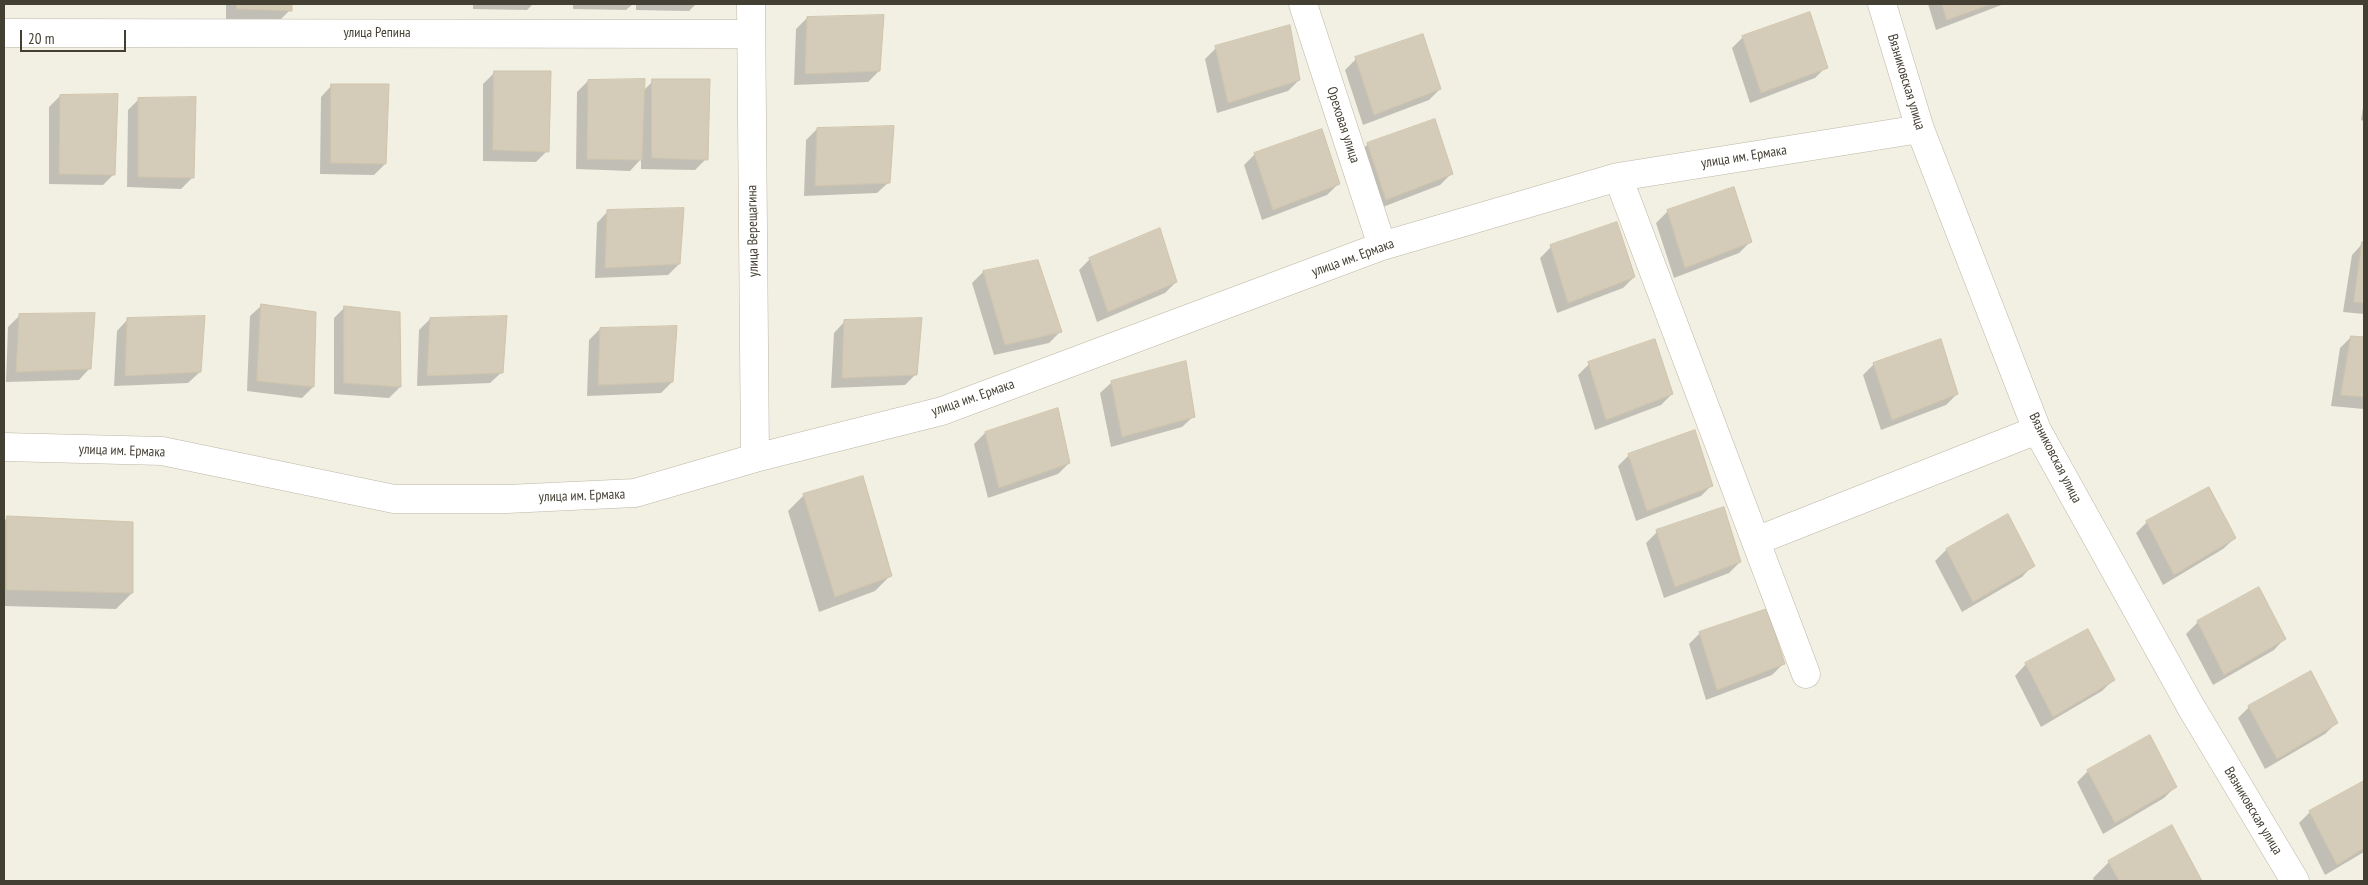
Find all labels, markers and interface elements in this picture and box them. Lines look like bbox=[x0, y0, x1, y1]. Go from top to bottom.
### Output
scale bar bbox=[22, 20, 129, 52]
street label: улица Репина bbox=[343, 25, 411, 41]
text: 20 m bbox=[28, 29, 54, 48]
street label: Вязниковская улица bbox=[1883, 32, 1929, 132]
street label: Ореховая улица bbox=[1323, 85, 1363, 165]
street label: улица им. Ермака bbox=[1700, 142, 1788, 172]
street label: улица Верещагина bbox=[744, 185, 762, 277]
street label: улица им. Ермака bbox=[1309, 235, 1397, 281]
street label: улица им. Ермака bbox=[929, 376, 1017, 420]
street label: Вязниковская улица bbox=[2025, 410, 2085, 506]
street label: улица им. Ермака bbox=[78, 441, 166, 461]
street label: улица им. Ермака bbox=[538, 486, 626, 506]
street label: Вязниковская улица bbox=[2220, 764, 2286, 858]

